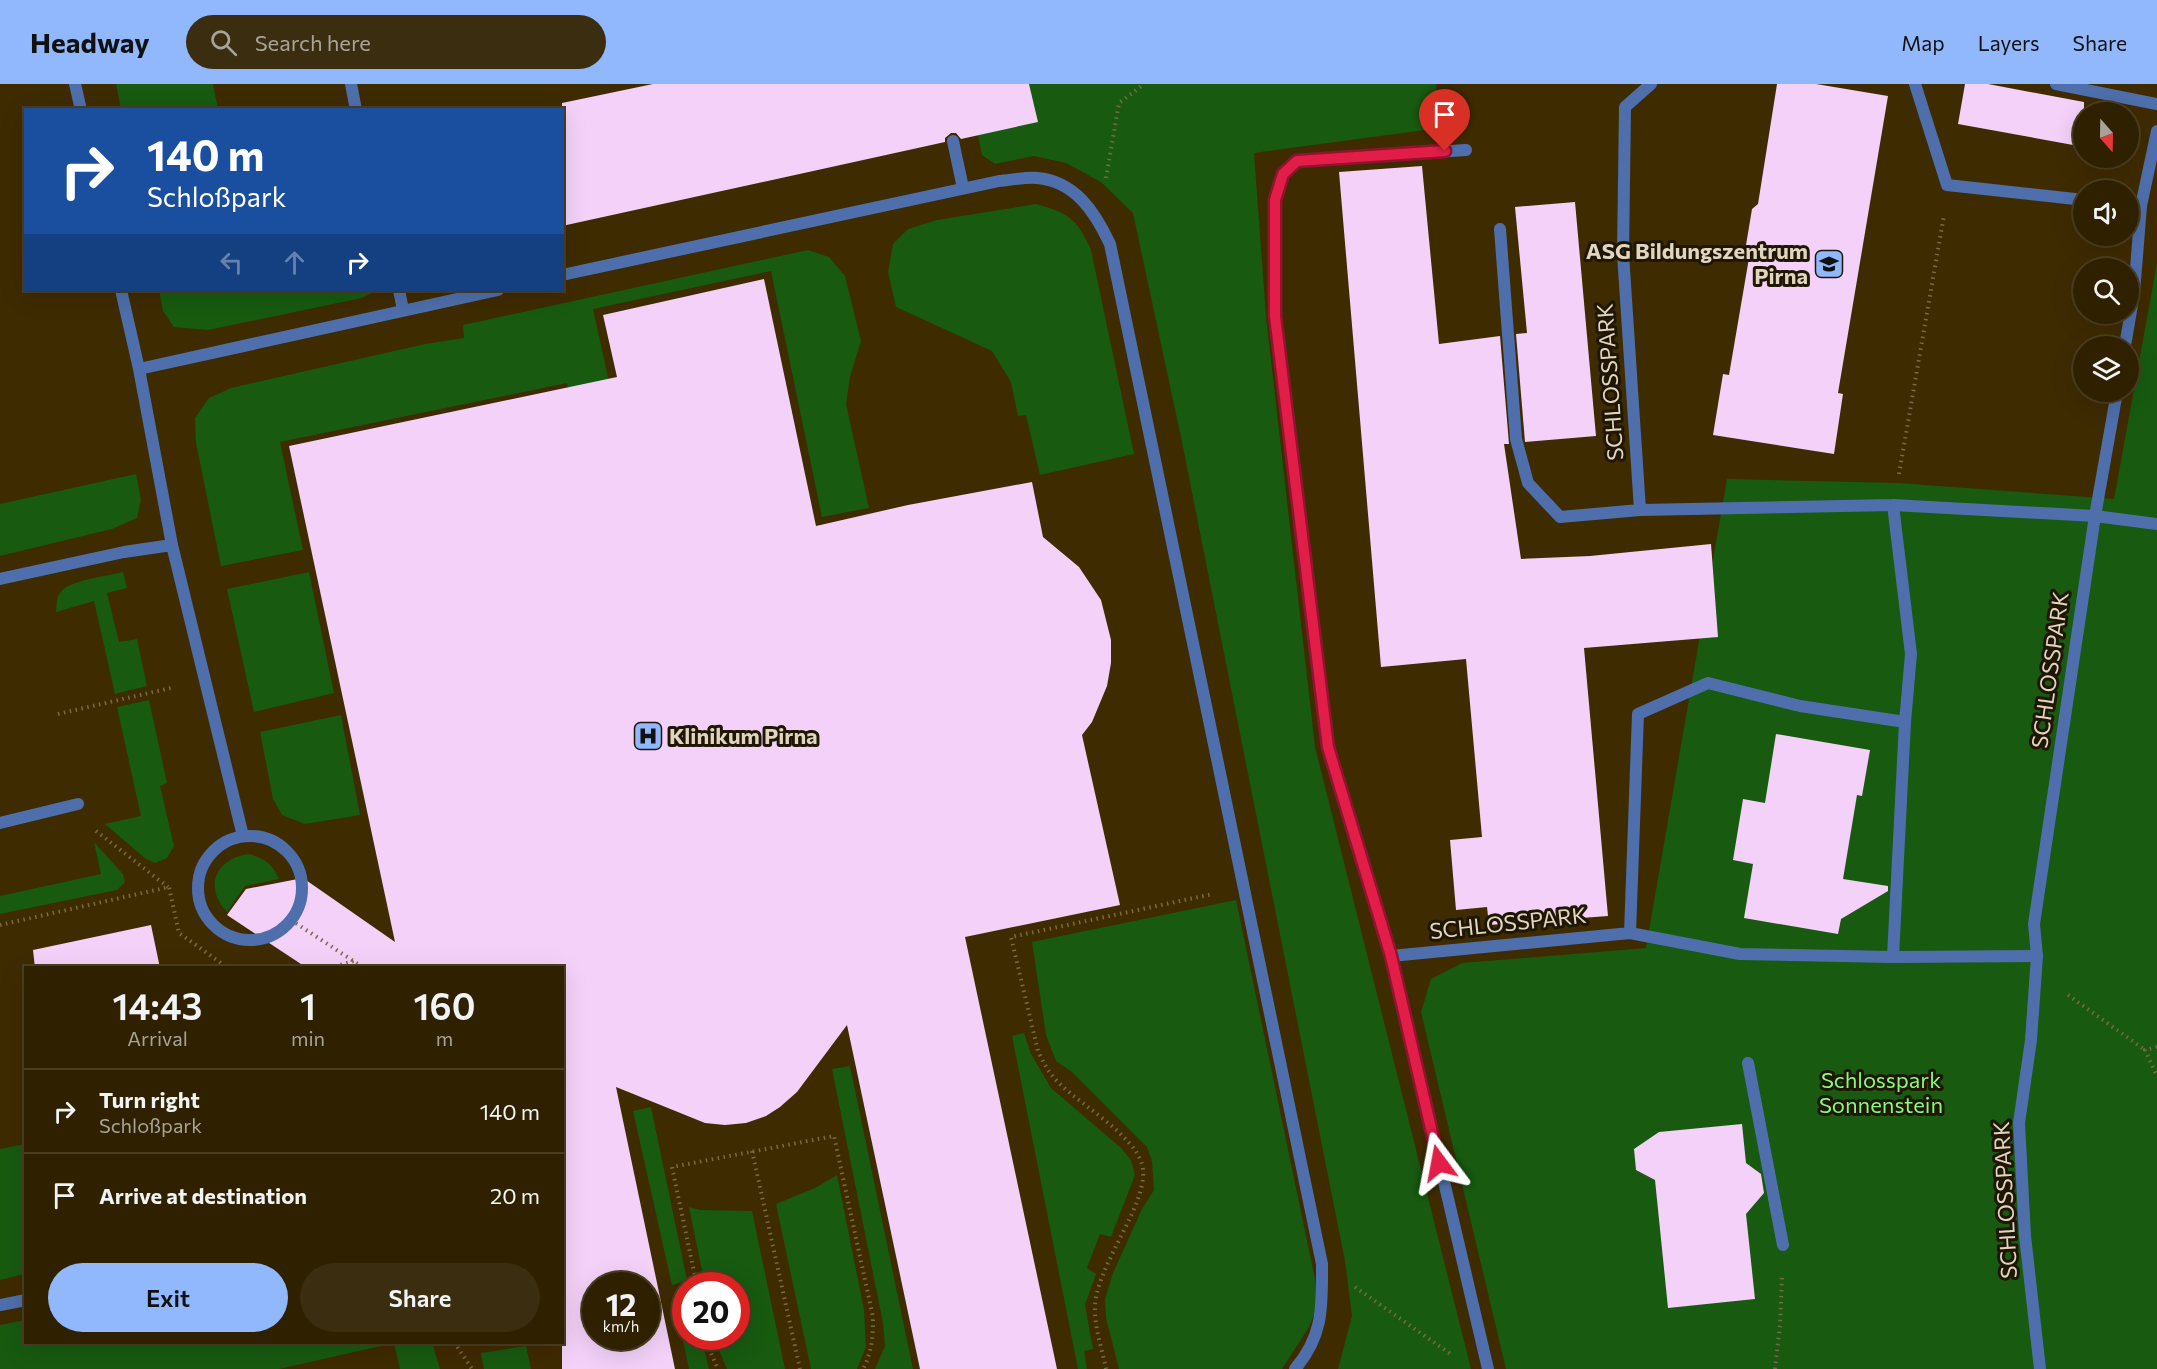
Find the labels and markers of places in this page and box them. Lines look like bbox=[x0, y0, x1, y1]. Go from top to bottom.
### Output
pin bbox=[1419, 89, 1470, 151]
place label: ASG Bildungszentrum Pirna bbox=[1586, 237, 1808, 289]
school or university icon: ASG Bildungszentrum Pirna bbox=[1813, 248, 1845, 280]
hospital icon: Klinikum Pirna bbox=[632, 720, 664, 752]
place label: Klinikum Pirna bbox=[669, 722, 818, 749]

